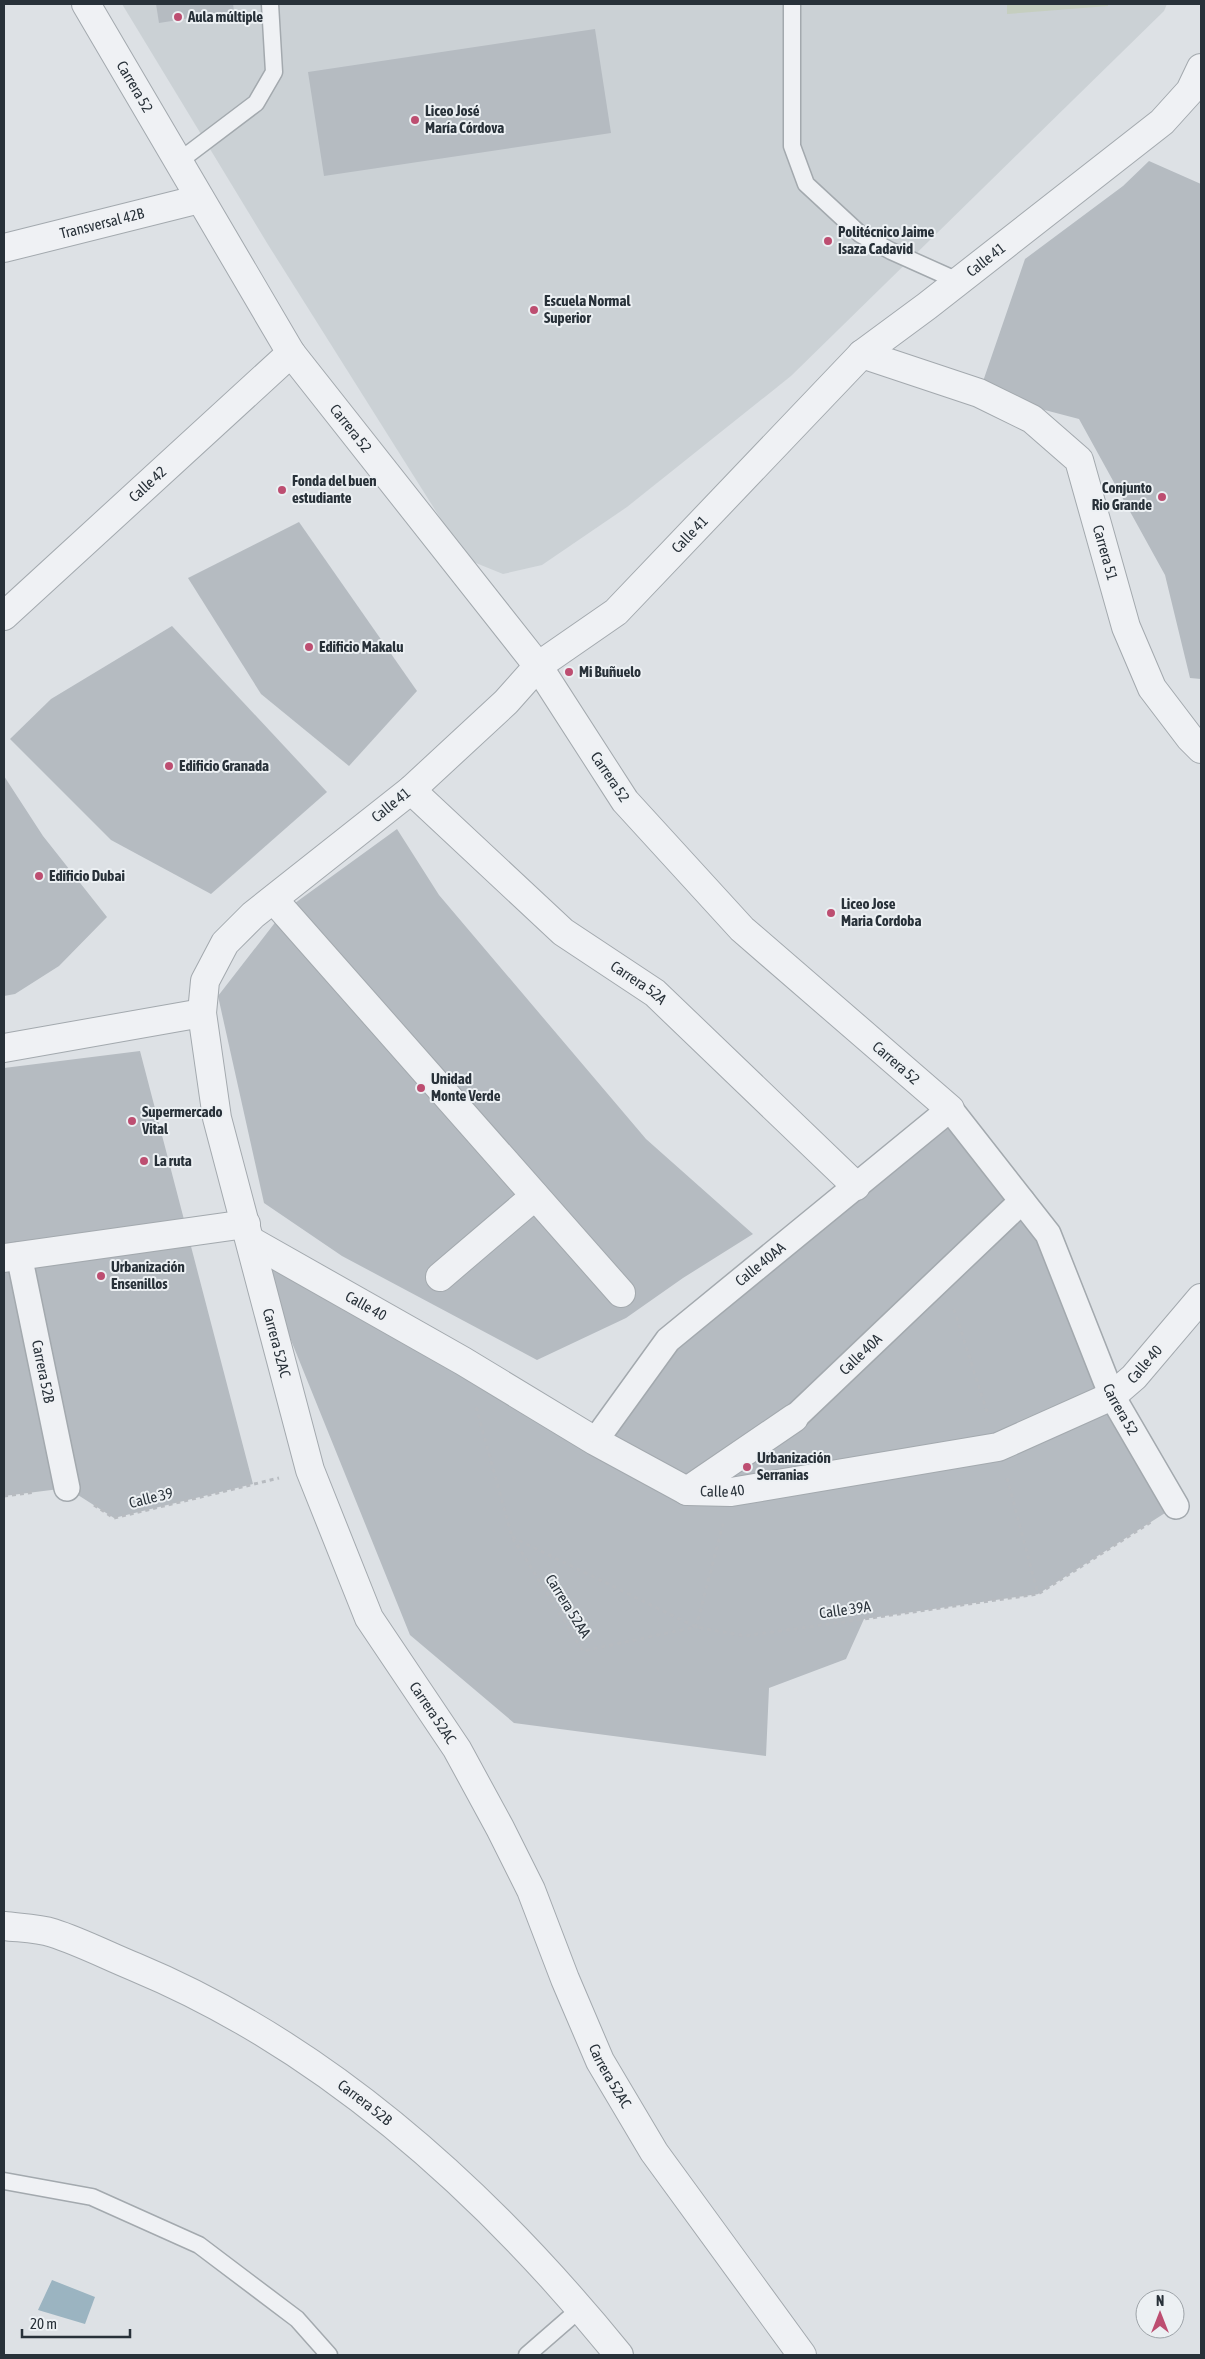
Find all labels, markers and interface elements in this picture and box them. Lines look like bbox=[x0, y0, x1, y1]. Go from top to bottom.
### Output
place label: Aula múltiple bbox=[187, 8, 263, 25]
marker: Aula múltiple bbox=[172, 11, 184, 23]
street label: Carrera 52 bbox=[113, 58, 157, 115]
place label: Liceo José María Córdova bbox=[425, 102, 504, 136]
marker: Liceo José María Córdova bbox=[409, 114, 421, 126]
street label: Transversal 42B bbox=[58, 204, 146, 242]
place label: Politécnico Jaime Isaza Cadavid bbox=[838, 223, 935, 257]
marker: Politécnico Jaime Isaza Cadavid bbox=[822, 235, 834, 247]
street label: Calle 41 bbox=[963, 239, 1008, 280]
place label: Escuela Normal Superior bbox=[544, 292, 631, 326]
marker: Escuela Normal Superior bbox=[528, 304, 540, 316]
street label: Carrera 52 bbox=[327, 401, 375, 456]
street label: Calle 42 bbox=[125, 463, 170, 505]
place label: Fonda del buen estudiante bbox=[292, 472, 377, 506]
place label: Conjunto Rio Grande bbox=[1092, 479, 1152, 513]
marker: Fonda del buen estudiante bbox=[276, 484, 288, 496]
marker: Conjunto Rio Grande bbox=[1156, 491, 1168, 503]
street label: Calle 41 bbox=[668, 512, 711, 556]
street label: Carrera 51 bbox=[1090, 523, 1121, 582]
place label: Edificio Makalu bbox=[319, 638, 403, 655]
marker: Edificio Makalu bbox=[303, 641, 315, 653]
place label: Mi Buñuelo bbox=[579, 663, 641, 680]
marker: Mi Buñuelo bbox=[563, 666, 575, 678]
street label: Carrera 52 bbox=[588, 748, 633, 805]
place label: Edificio Granada bbox=[179, 757, 269, 774]
marker: Edificio Granada bbox=[163, 760, 175, 772]
street label: Calle 41 bbox=[368, 784, 413, 825]
place label: Edificio Dubai bbox=[49, 867, 125, 884]
marker: Edificio Dubai bbox=[33, 870, 45, 882]
place label: Liceo Jose Maria Cordoba bbox=[841, 895, 921, 929]
marker: Liceo Jose Maria Cordoba bbox=[825, 907, 837, 919]
street label: Carrera 52A bbox=[608, 957, 671, 1008]
street label: Carrera 52 bbox=[869, 1038, 923, 1088]
place label: Unidad Monte Verde bbox=[431, 1070, 501, 1104]
marker: Unidad Monte Verde bbox=[415, 1082, 427, 1094]
place label: Supermercado Vital bbox=[141, 1103, 223, 1137]
marker: Supermercado Vital bbox=[126, 1115, 138, 1127]
place label: La ruta bbox=[154, 1152, 192, 1169]
marker: La ruta bbox=[138, 1155, 150, 1167]
street label: Calle 40AA bbox=[732, 1238, 789, 1289]
place label: Urbanización Ensenillos bbox=[111, 1258, 185, 1292]
marker: Urbanización Ensenillos bbox=[95, 1270, 107, 1282]
street label: Calle 40 bbox=[343, 1287, 390, 1324]
street label: Carrera 52AC bbox=[260, 1306, 294, 1379]
street label: Calle 40A bbox=[836, 1330, 885, 1378]
street label: Carrera 52B bbox=[29, 1338, 58, 1404]
street label: Calle 40 bbox=[1124, 1342, 1165, 1387]
street label: Carrera 52 bbox=[1100, 1381, 1142, 1438]
place label: Urbanización Serranias bbox=[757, 1449, 831, 1483]
marker: Urbanización Serranias bbox=[741, 1461, 753, 1473]
street label: Calle 40 bbox=[700, 1481, 746, 1500]
street label: Calle 39 bbox=[127, 1484, 175, 1511]
street label: Carrera 52AA bbox=[542, 1571, 595, 1641]
street label: Calle 39A bbox=[818, 1597, 872, 1622]
street label: Carrera 52AC bbox=[406, 1678, 460, 1747]
street label: Carrera 52AC bbox=[586, 2041, 635, 2111]
street label: Carrera 52B bbox=[335, 2076, 396, 2128]
north arrow bbox=[1135, 2289, 1185, 2339]
text: N bbox=[1156, 2293, 1164, 2309]
scale bar bbox=[22, 2306, 130, 2338]
text: 20 m bbox=[30, 2315, 57, 2332]

